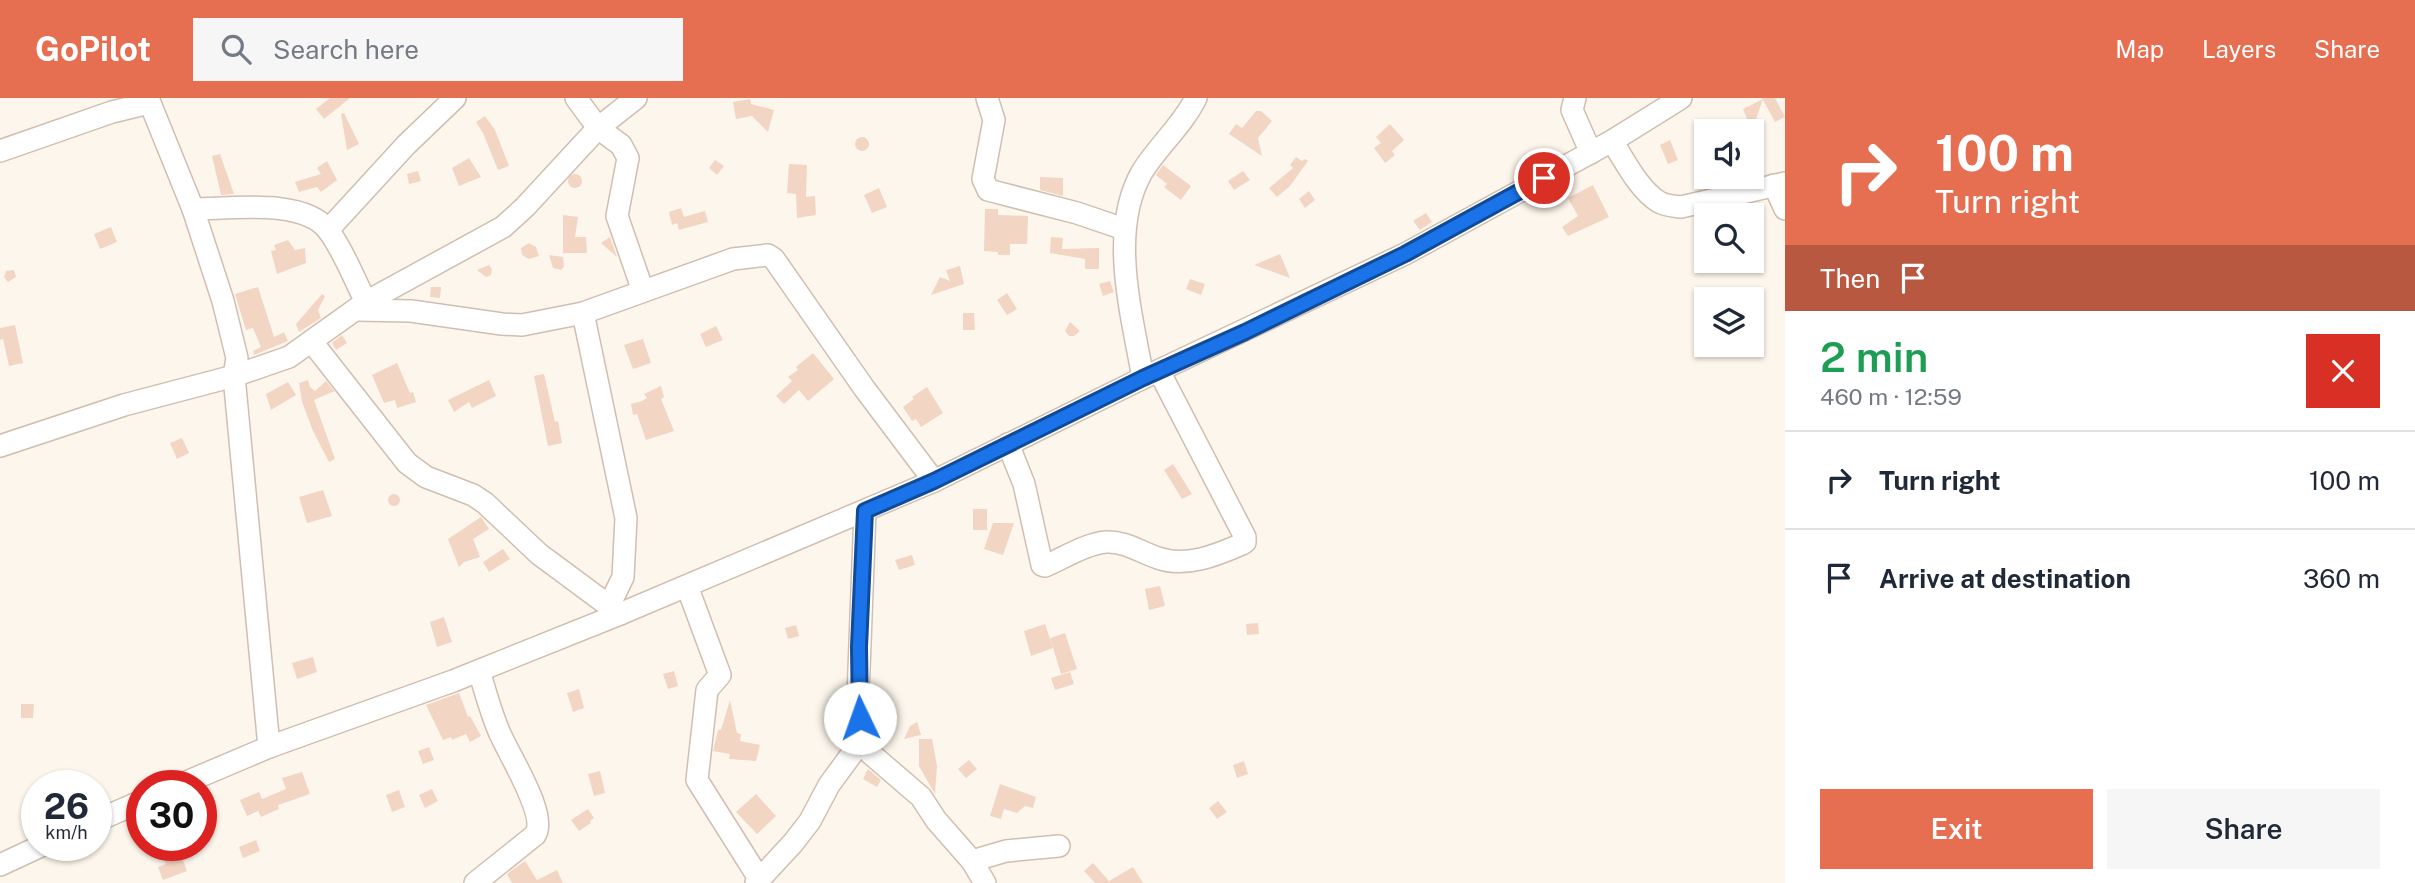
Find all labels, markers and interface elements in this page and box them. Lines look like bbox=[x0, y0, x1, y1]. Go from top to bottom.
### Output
search box bbox=[193, 18, 683, 81]
text: GoPilot bbox=[35, 30, 151, 68]
icon: search bbox=[217, 30, 255, 68]
text: Search here bbox=[273, 34, 419, 65]
text: Map bbox=[2115, 35, 2164, 63]
text: Layers bbox=[2202, 35, 2276, 63]
text: Share bbox=[2314, 35, 2380, 63]
map controls bbox=[1694, 119, 1764, 357]
button: sound bbox=[1694, 119, 1764, 189]
text: 100 m bbox=[1935, 124, 2074, 182]
icon: right bbox=[1820, 126, 1911, 217]
pin bbox=[1514, 148, 1574, 208]
icon: arrive bbox=[1525, 159, 1563, 197]
text: Turn right bbox=[1935, 183, 2080, 220]
button: search bbox=[1694, 203, 1764, 273]
icon: arrive bbox=[1894, 259, 1932, 297]
text: Then bbox=[1820, 263, 1880, 294]
button: layers bbox=[1694, 287, 1764, 357]
text: 2 min bbox=[1820, 332, 1928, 381]
button: close bbox=[2306, 334, 2380, 408]
text: 460 m · 12:59 bbox=[1820, 383, 1962, 410]
icon: right bbox=[1820, 461, 1858, 499]
text: Turn right bbox=[1879, 465, 2001, 496]
text: 100 m bbox=[2309, 465, 2380, 496]
icon: arrive bbox=[1820, 559, 1858, 597]
text: Arrive at destination bbox=[1879, 563, 2131, 594]
text: 360 m bbox=[2303, 563, 2380, 594]
position arrow bbox=[823, 681, 897, 755]
speed limit sign: 30 bbox=[126, 770, 217, 861]
text: 26 bbox=[44, 786, 89, 827]
button: Exit bbox=[1820, 789, 2093, 869]
button: Share bbox=[2107, 789, 2380, 869]
text: km/h bbox=[45, 822, 88, 843]

